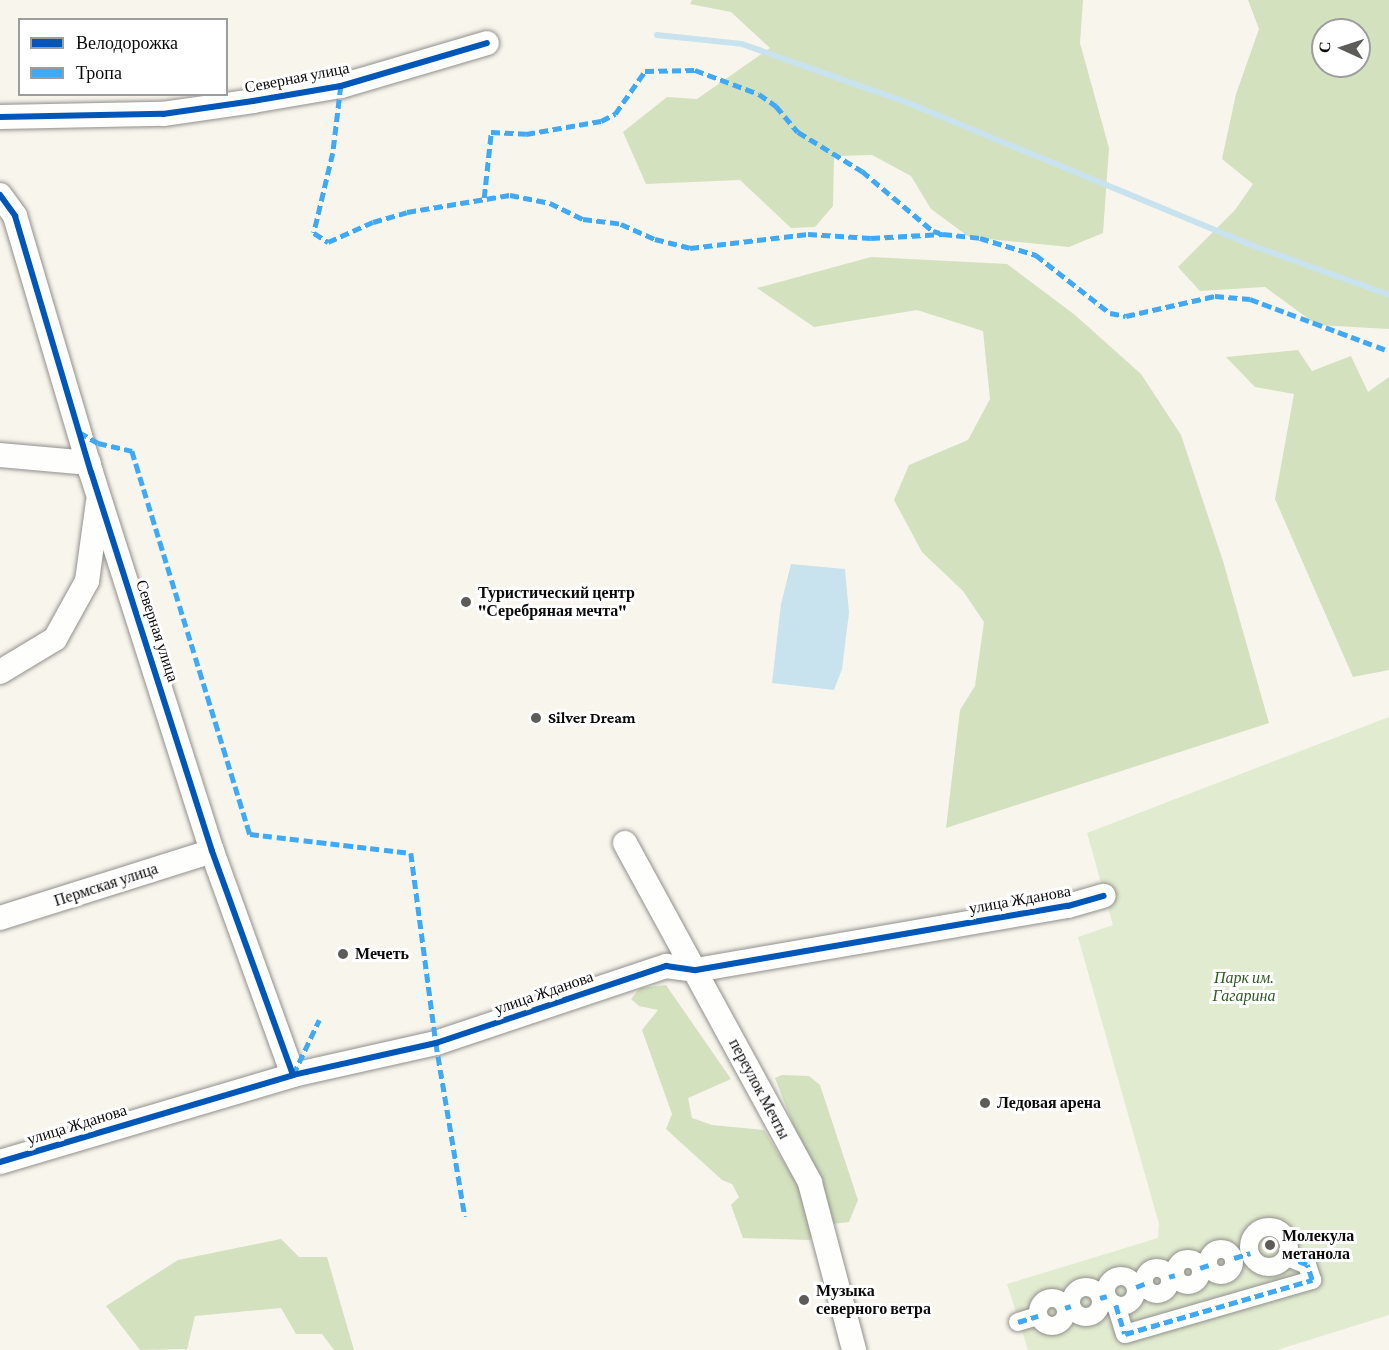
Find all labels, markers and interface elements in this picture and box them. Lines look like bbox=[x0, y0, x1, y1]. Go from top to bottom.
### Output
legend bbox=[18, 18, 228, 96]
north arrow bbox=[1311, 18, 1371, 78]
text: Велодорожка bbox=[76, 33, 178, 53]
text: С bbox=[1316, 41, 1333, 53]
street label: Северная улица bbox=[243, 58, 351, 98]
text: Тропа bbox=[76, 63, 122, 83]
street label: Северная улица bbox=[131, 578, 183, 684]
place label: Туристический центр "Серебряная мечта" bbox=[478, 583, 635, 621]
marker: Туристический центр "Серебряная мечта" bbox=[459, 595, 473, 609]
place label: Silver Dream bbox=[548, 708, 636, 728]
marker: Silver Dream bbox=[529, 711, 543, 725]
street label: Пермская улица bbox=[52, 859, 160, 911]
street label: улица Жданова bbox=[968, 882, 1072, 918]
place label: Мечеть bbox=[355, 944, 409, 964]
marker: Мечеть bbox=[336, 947, 350, 961]
street label: улица Жданова bbox=[492, 967, 596, 1019]
park label: Парк им. Гагарина bbox=[1213, 968, 1275, 1006]
street label: переулок Мечты bbox=[724, 1036, 794, 1142]
place label: Ледовая арена bbox=[997, 1093, 1101, 1113]
marker: Ледовая арена bbox=[978, 1096, 992, 1110]
street label: улица Жданова bbox=[25, 1101, 129, 1149]
place label: Молекула метанола bbox=[1282, 1226, 1354, 1264]
marker: Молекула метанола bbox=[1263, 1238, 1277, 1252]
place label: Музыка северного ветра bbox=[816, 1281, 931, 1319]
marker: Музыка северного ветра bbox=[797, 1293, 811, 1307]

